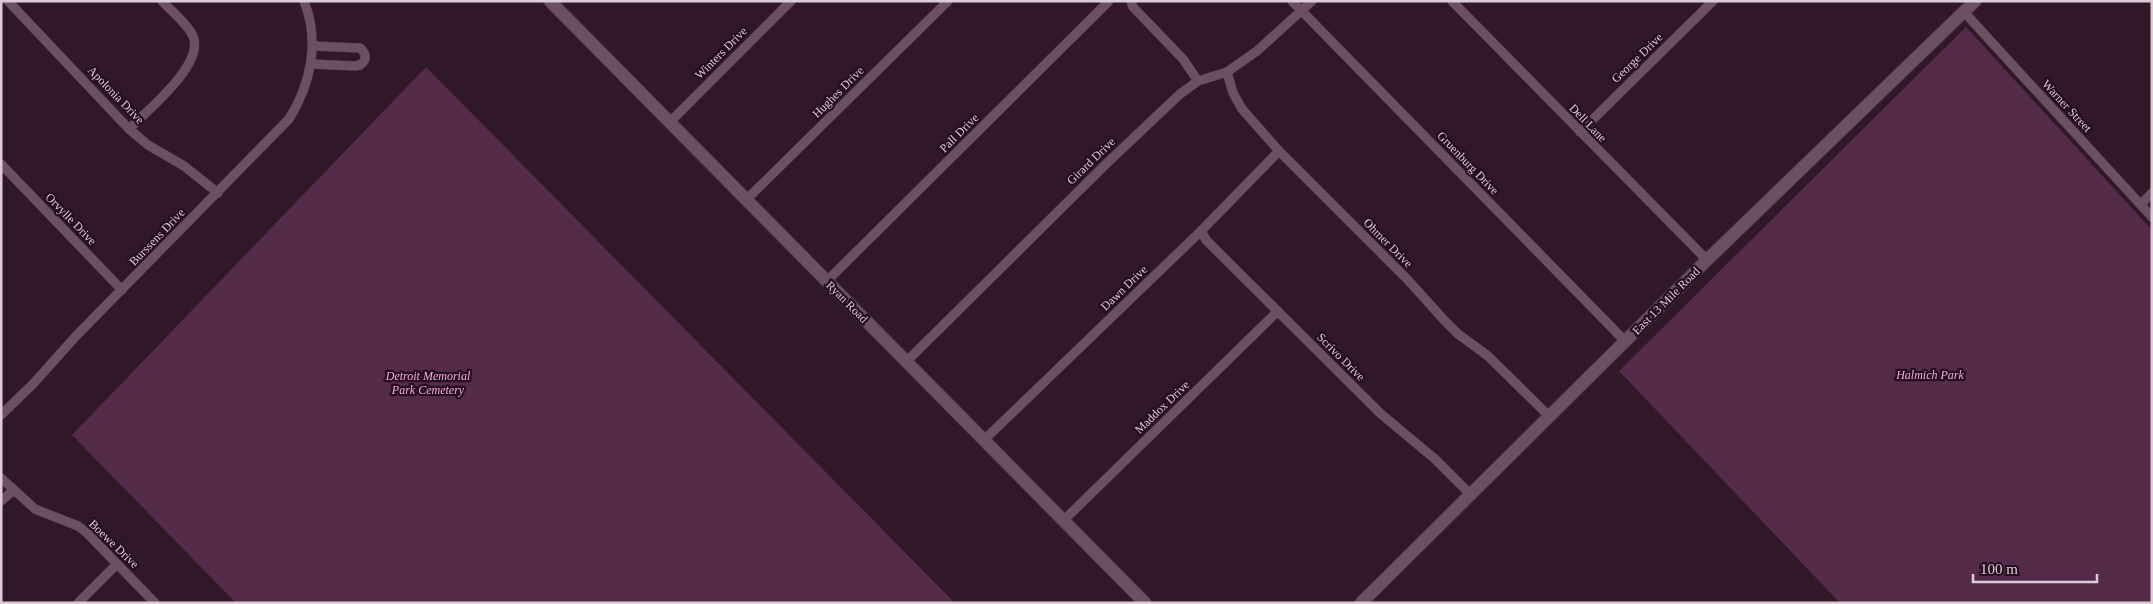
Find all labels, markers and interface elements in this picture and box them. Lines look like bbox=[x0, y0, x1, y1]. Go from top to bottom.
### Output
street label: Winters Drive bbox=[692, 24, 750, 82]
street label: George Drive bbox=[1609, 30, 1665, 86]
street label: Apolonia Drive bbox=[85, 63, 147, 127]
street label: Hughes Drive bbox=[809, 63, 867, 121]
street label: Warner Street bbox=[2039, 77, 2095, 135]
street label: Dell Lane bbox=[1566, 101, 1610, 145]
street label: Pall Drive bbox=[937, 111, 981, 155]
street label: Gruenburg Drive bbox=[1434, 129, 1502, 197]
street label: Girard Drive bbox=[1064, 135, 1118, 187]
street label: Orvylle Drive bbox=[43, 190, 99, 248]
street label: Burssens Drive bbox=[126, 206, 188, 268]
street label: Ohmer Drive bbox=[1361, 216, 1415, 270]
street label: Dawn Drive bbox=[1098, 262, 1150, 314]
street label: East 13 Mile Road bbox=[1629, 264, 1703, 338]
street label: Ryan Road bbox=[823, 278, 871, 326]
street label: Scrivo Drive bbox=[1314, 330, 1368, 384]
park label: Halmich Park bbox=[1895, 368, 1964, 382]
park label: Detroit Memorial Park Cemetery bbox=[385, 369, 471, 397]
street label: Maddox Drive bbox=[1132, 378, 1192, 436]
street label: Boewe Drive bbox=[86, 517, 142, 571]
scale bar bbox=[1973, 552, 2097, 584]
text: 100 m bbox=[1980, 561, 2018, 577]

